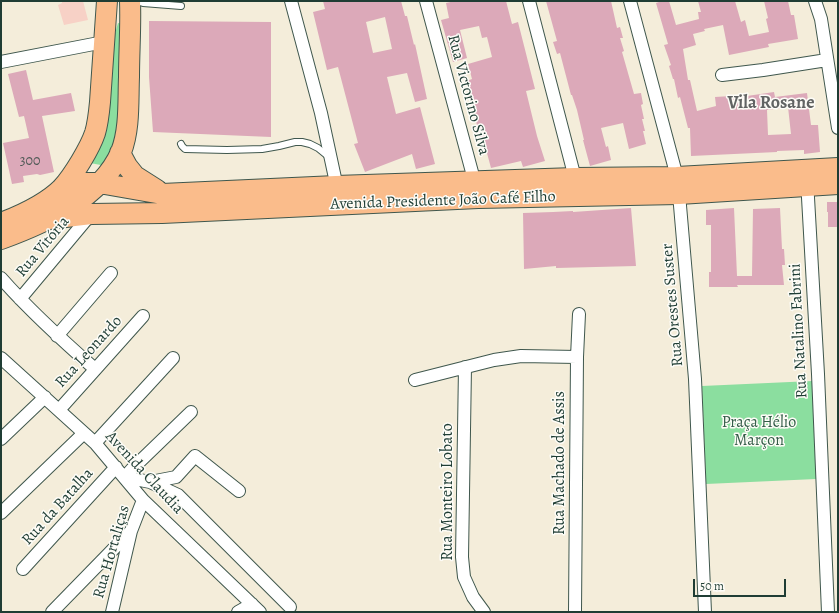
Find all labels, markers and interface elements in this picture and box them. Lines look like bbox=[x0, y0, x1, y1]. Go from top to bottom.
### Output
street label: Rua Victorino Silva bbox=[443, 33, 493, 157]
district label: Vila Rosane bbox=[728, 93, 814, 115]
house number: 300 bbox=[20, 154, 40, 170]
street label: Avenida Presidente João Café Filho bbox=[330, 187, 556, 215]
street label: Rua Vitória bbox=[12, 213, 74, 281]
street label: Rua Orestes Suster bbox=[658, 243, 688, 367]
street label: Rua Natalino Fabrini bbox=[786, 263, 812, 399]
street label: Rua Leonardo bbox=[52, 312, 126, 392]
street label: Rua Machado de Assis bbox=[550, 391, 570, 535]
park label: Praça Hélio Marçon bbox=[722, 413, 796, 451]
street label: Rua Monteiro Lobato bbox=[438, 423, 458, 561]
street label: Avenida Claudia bbox=[101, 428, 187, 518]
street label: Rua da Batalha bbox=[18, 464, 98, 550]
street label: Rua Hortaliças bbox=[90, 503, 134, 601]
scale bar bbox=[695, 571, 788, 597]
text: 50 m bbox=[700, 578, 724, 594]

